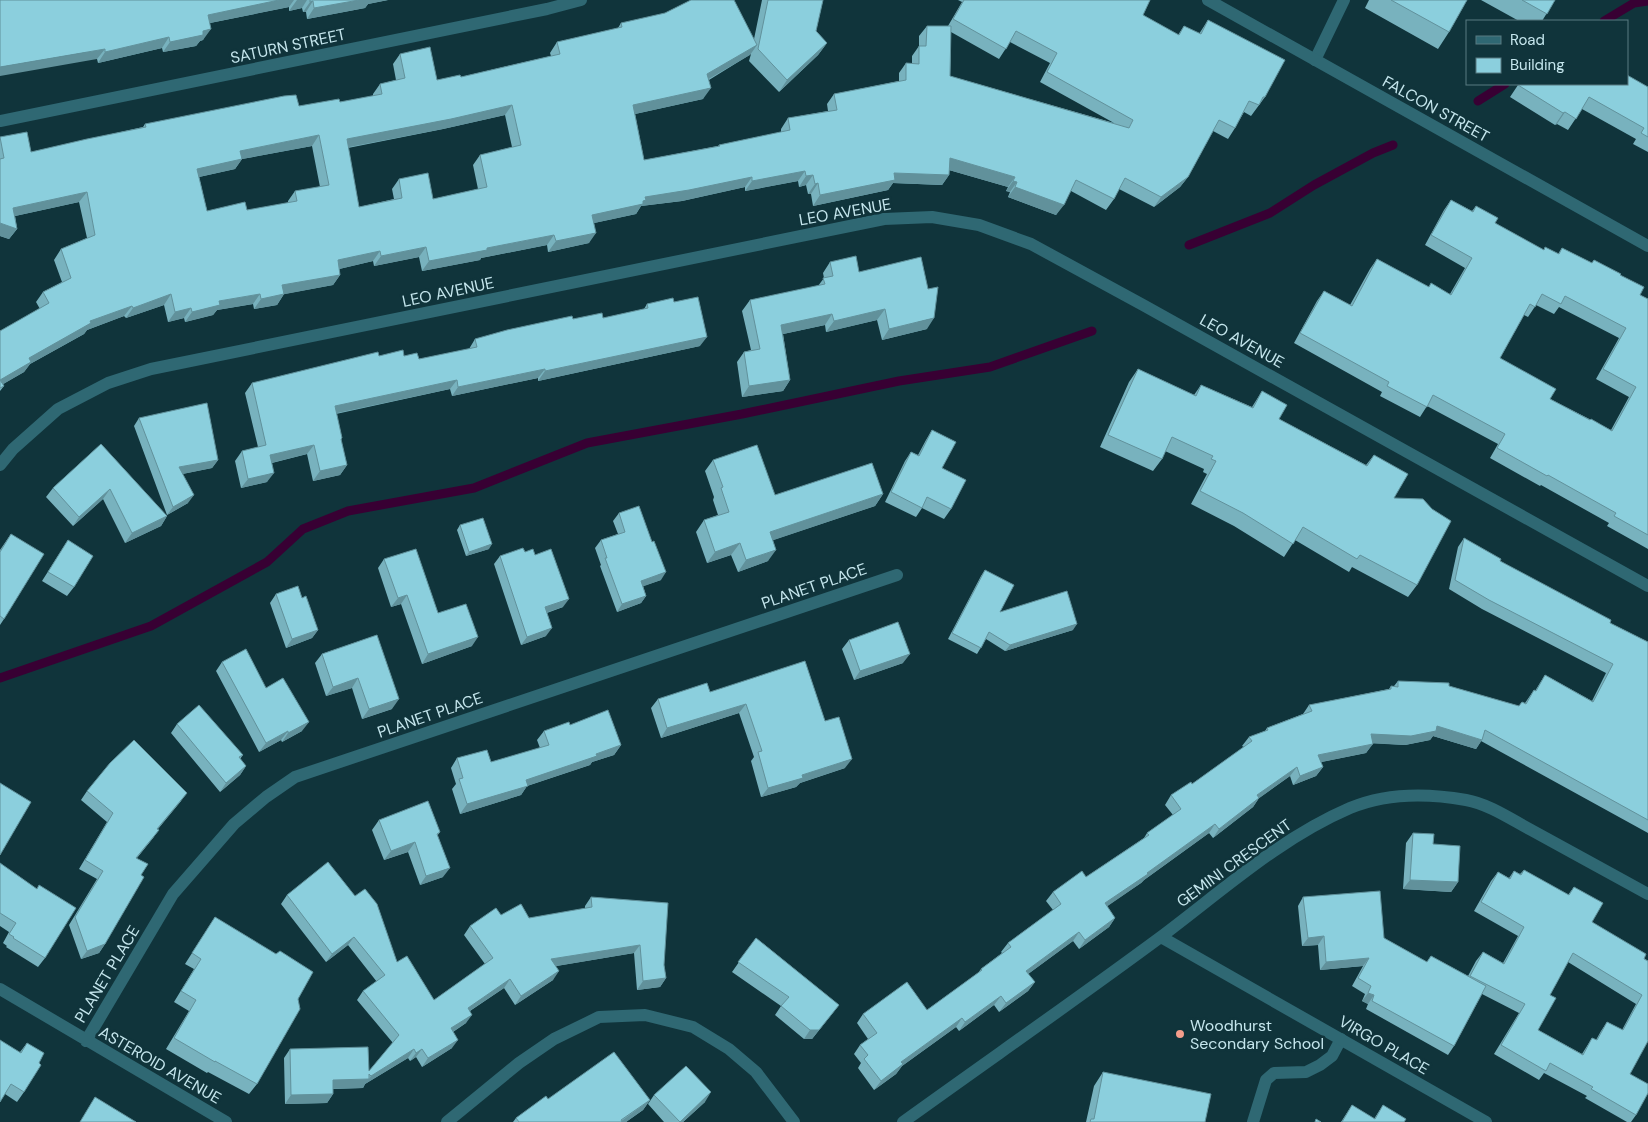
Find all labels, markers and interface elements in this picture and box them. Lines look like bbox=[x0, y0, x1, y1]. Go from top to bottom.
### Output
legend bbox=[1466, 20, 1628, 85]
street label: SATURN STREET bbox=[228, 24, 348, 68]
text: Road bbox=[1510, 30, 1545, 50]
text: Building bbox=[1510, 55, 1565, 75]
street label: FALCON STREET bbox=[1379, 71, 1493, 147]
street label: LEO AVENUE bbox=[797, 194, 893, 230]
street label: LEO AVENUE bbox=[400, 272, 496, 312]
street label: LEO AVENUE bbox=[1196, 309, 1288, 373]
street label: PLANET PLACE bbox=[759, 558, 869, 614]
street label: PLANET PLACE bbox=[375, 687, 485, 743]
street label: GEMINI CRESCENT bbox=[1172, 814, 1296, 912]
street label: PLANET PLACE bbox=[70, 922, 144, 1026]
street label: VIRGO PLACE bbox=[1335, 1011, 1433, 1079]
place label: Woodhurst Secondary School bbox=[1190, 1015, 1324, 1054]
street label: ASTEROID AVENUE bbox=[95, 1021, 225, 1109]
marker: Woodhurst Secondary School bbox=[1174, 1028, 1186, 1040]

